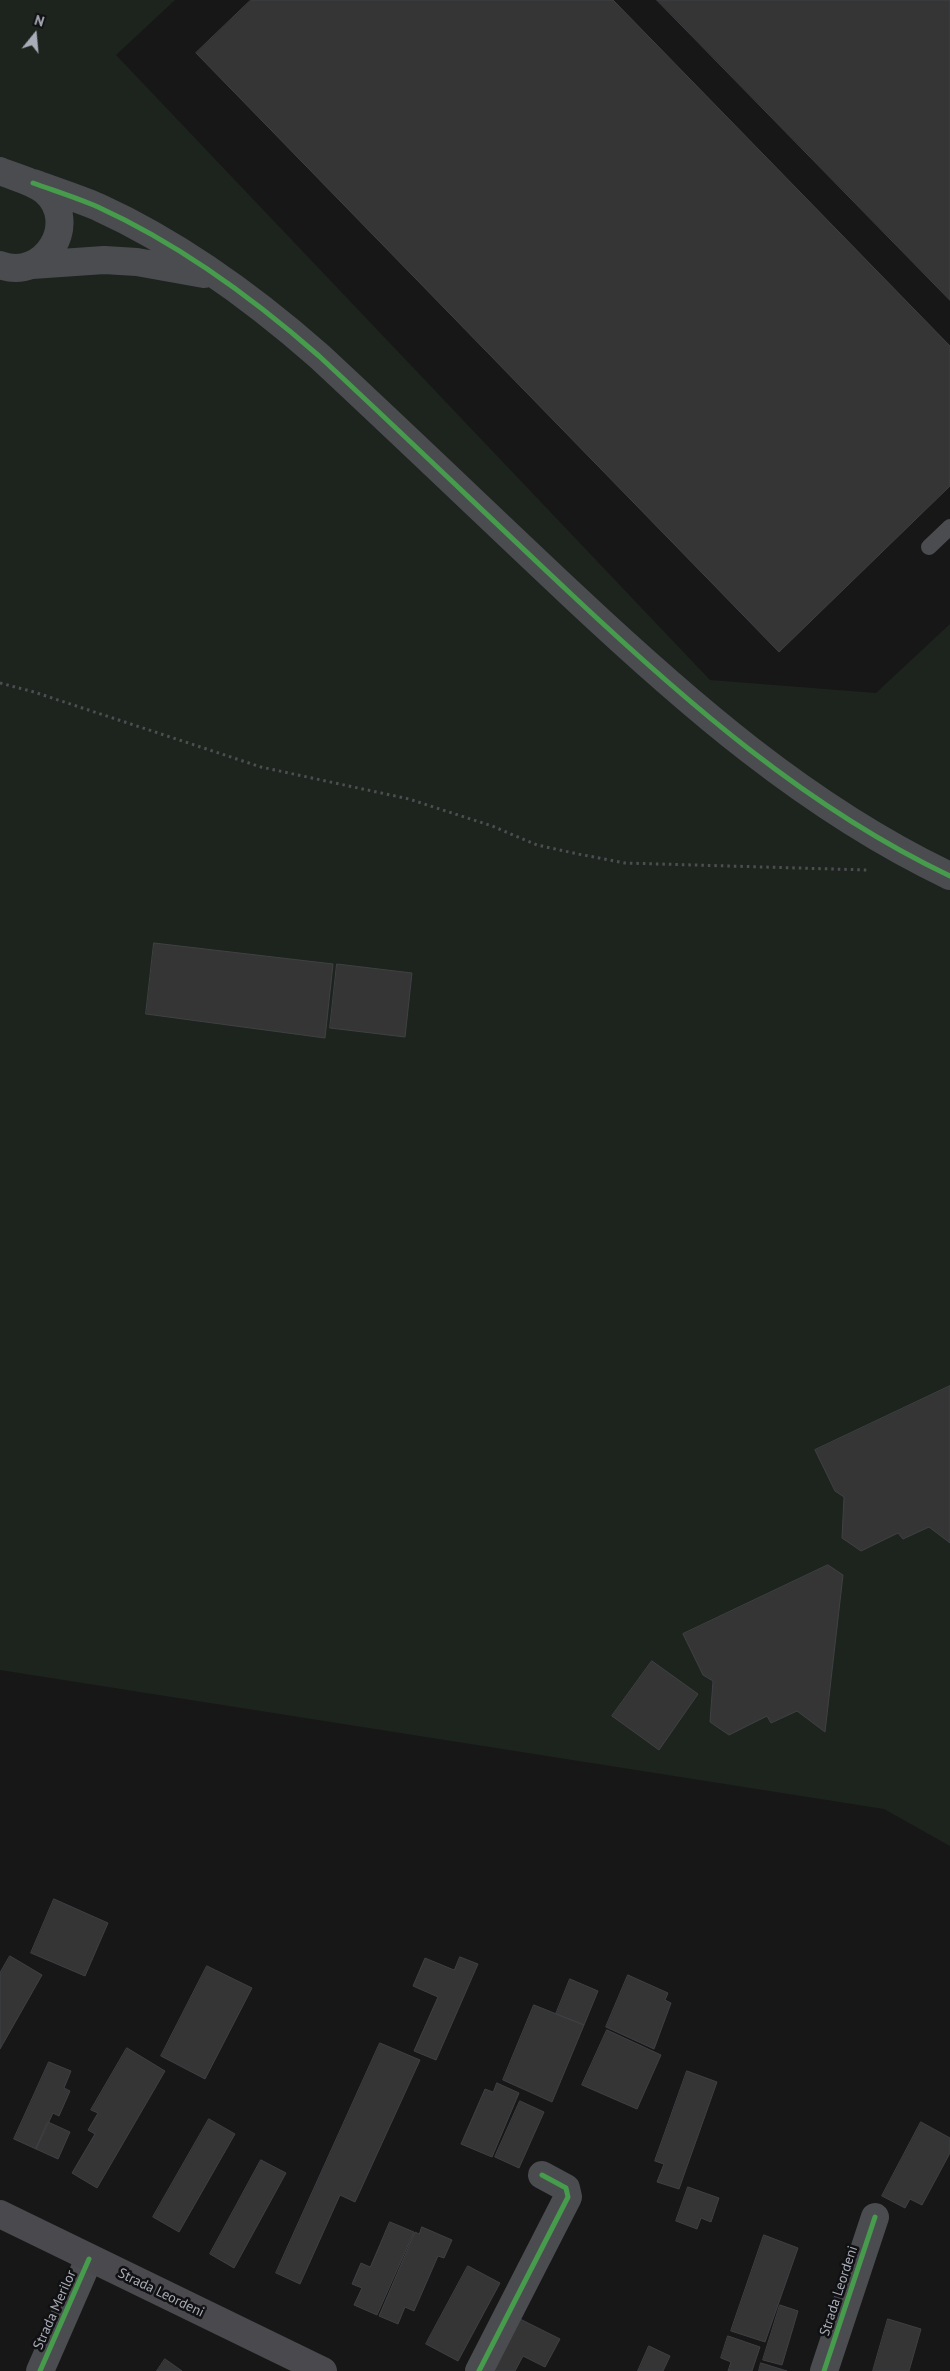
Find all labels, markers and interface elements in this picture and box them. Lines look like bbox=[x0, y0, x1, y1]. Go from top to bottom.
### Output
north arrow bbox=[10, 10, 60, 60]
text: N bbox=[32, 11, 46, 31]
street label: Strada Leordeni bbox=[817, 2244, 861, 2338]
street label: Strada Leordeni bbox=[115, 2265, 207, 2321]
street label: Strada Merilor bbox=[30, 2268, 80, 2352]

